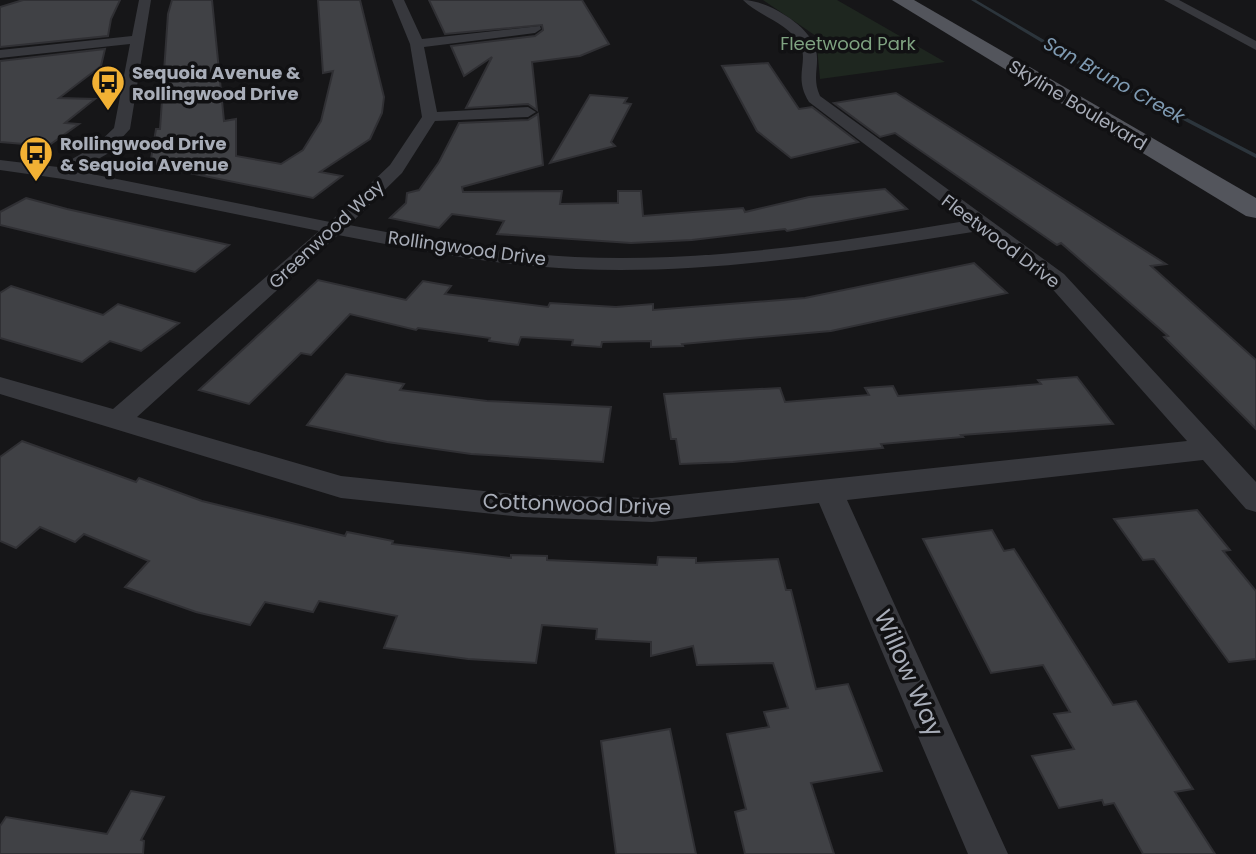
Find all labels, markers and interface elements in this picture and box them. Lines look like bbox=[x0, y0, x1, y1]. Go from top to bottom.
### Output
water label: San Bruno Creek bbox=[1038, 30, 1191, 131]
park label: Fleetwood Park bbox=[780, 31, 917, 56]
street label: Skyline Boulevard bbox=[1004, 54, 1152, 156]
place label: Sequoia Avenue & Rollingwood Drive bbox=[132, 60, 301, 106]
bus stop icon: Sequoia Avenue & Rollingwood Drive bbox=[89, 63, 127, 112]
place label: Rollingwood Drive & Sequoia Avenue bbox=[60, 131, 228, 177]
bus stop icon: Rollingwood Drive & Sequoia Avenue bbox=[17, 134, 55, 183]
street label: Greenwood Way bbox=[263, 174, 389, 294]
street label: Fleetwood Drive bbox=[937, 188, 1065, 294]
street label: Rollingwood Drive bbox=[386, 225, 548, 271]
street label: Cottonwood Drive bbox=[482, 486, 672, 522]
street label: Willow Way bbox=[866, 604, 952, 742]

